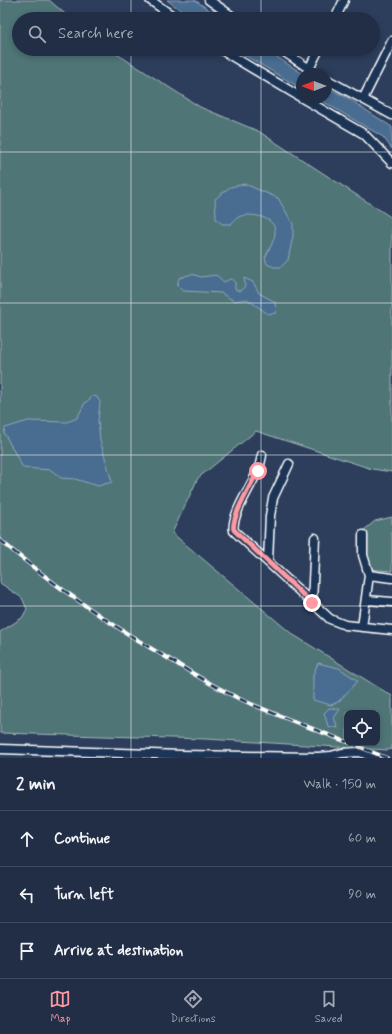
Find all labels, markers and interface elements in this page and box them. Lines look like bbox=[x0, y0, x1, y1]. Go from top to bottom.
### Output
search box bbox=[12, 12, 380, 56]
icon: search bbox=[26, 23, 48, 45]
text: Search here bbox=[58, 24, 134, 44]
north arrow bbox=[296, 68, 332, 104]
route start bbox=[249, 462, 267, 480]
route end bbox=[303, 594, 321, 612]
map controls bbox=[344, 710, 380, 746]
button: locate bbox=[344, 710, 380, 746]
text: 2 min bbox=[16, 773, 56, 795]
text: Walk · 150 m bbox=[303, 776, 376, 793]
icon: ahead bbox=[16, 828, 38, 850]
text: Continue bbox=[54, 829, 110, 849]
text: 60 m bbox=[348, 830, 376, 847]
icon: left bbox=[16, 884, 38, 906]
text: Turn left bbox=[54, 885, 114, 905]
text: 90 m bbox=[348, 886, 376, 903]
icon: arrive bbox=[16, 940, 38, 962]
text: Arrive at destination bbox=[54, 941, 183, 961]
tab: Map bbox=[49, 988, 71, 1026]
tab: Directions bbox=[170, 988, 216, 1026]
tab: Saved bbox=[315, 988, 342, 1026]

